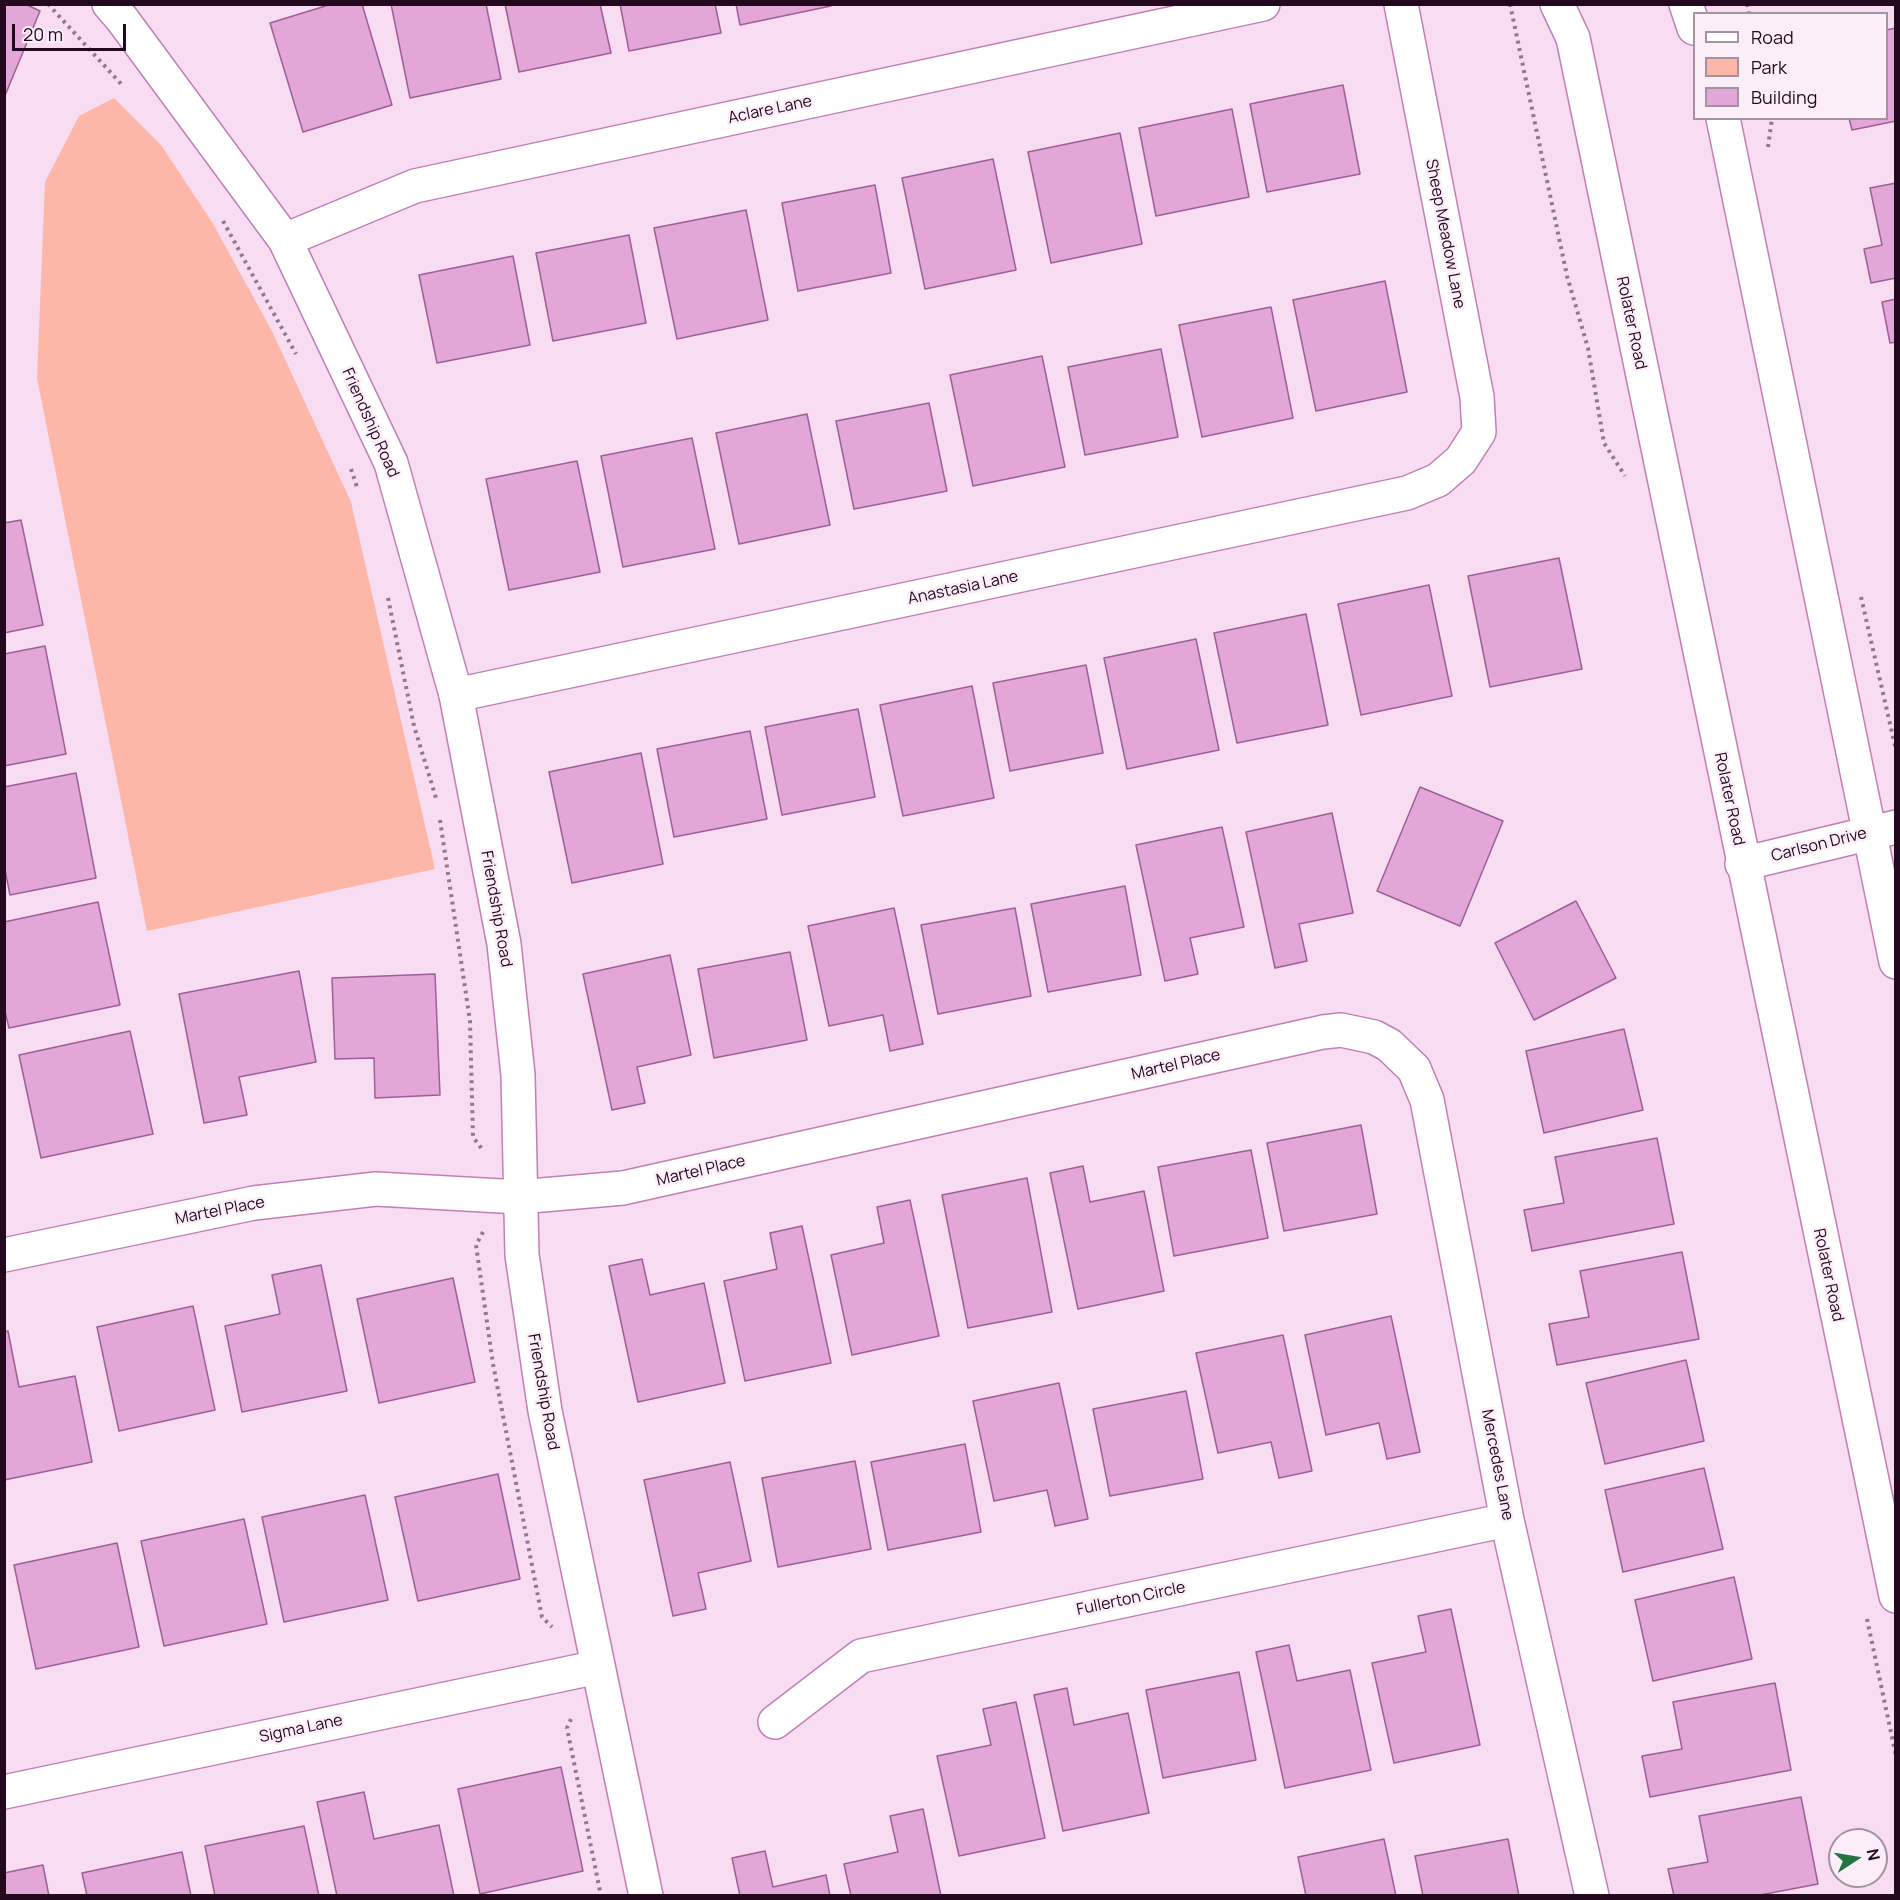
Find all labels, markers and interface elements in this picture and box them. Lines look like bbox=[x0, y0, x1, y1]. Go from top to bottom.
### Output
scale bar bbox=[15, 12, 129, 50]
legend bbox=[1693, 12, 1888, 120]
text: 20 m bbox=[23, 22, 63, 46]
text: Road bbox=[1751, 25, 1794, 49]
text: Park bbox=[1751, 55, 1787, 79]
text: Building bbox=[1751, 85, 1817, 109]
street label: Aclare Lane bbox=[726, 92, 814, 128]
street label: Sheep Meadow Lane bbox=[1421, 158, 1469, 310]
street label: Rolater Road bbox=[1612, 275, 1650, 371]
street label: Friendship Road bbox=[337, 365, 403, 481]
street label: Anastasia Lane bbox=[906, 567, 1020, 609]
street label: Rolater Road bbox=[1710, 751, 1748, 847]
street label: Carlson Drive bbox=[1769, 824, 1869, 866]
street label: Friendship Road bbox=[476, 849, 516, 969]
street label: Martel Place bbox=[1130, 1045, 1222, 1085]
street label: Martel Place bbox=[655, 1151, 747, 1191]
street label: Martel Place bbox=[174, 1193, 266, 1229]
street label: Rolater Road bbox=[1809, 1227, 1847, 1323]
street label: Friendship Road bbox=[523, 1332, 563, 1452]
street label: Mercedes Lane bbox=[1477, 1408, 1517, 1522]
street label: Fullerton Circle bbox=[1075, 1578, 1187, 1620]
street label: Sigma Lane bbox=[258, 1711, 344, 1747]
north arrow bbox=[1828, 1828, 1888, 1888]
text: N bbox=[1862, 1847, 1886, 1863]

